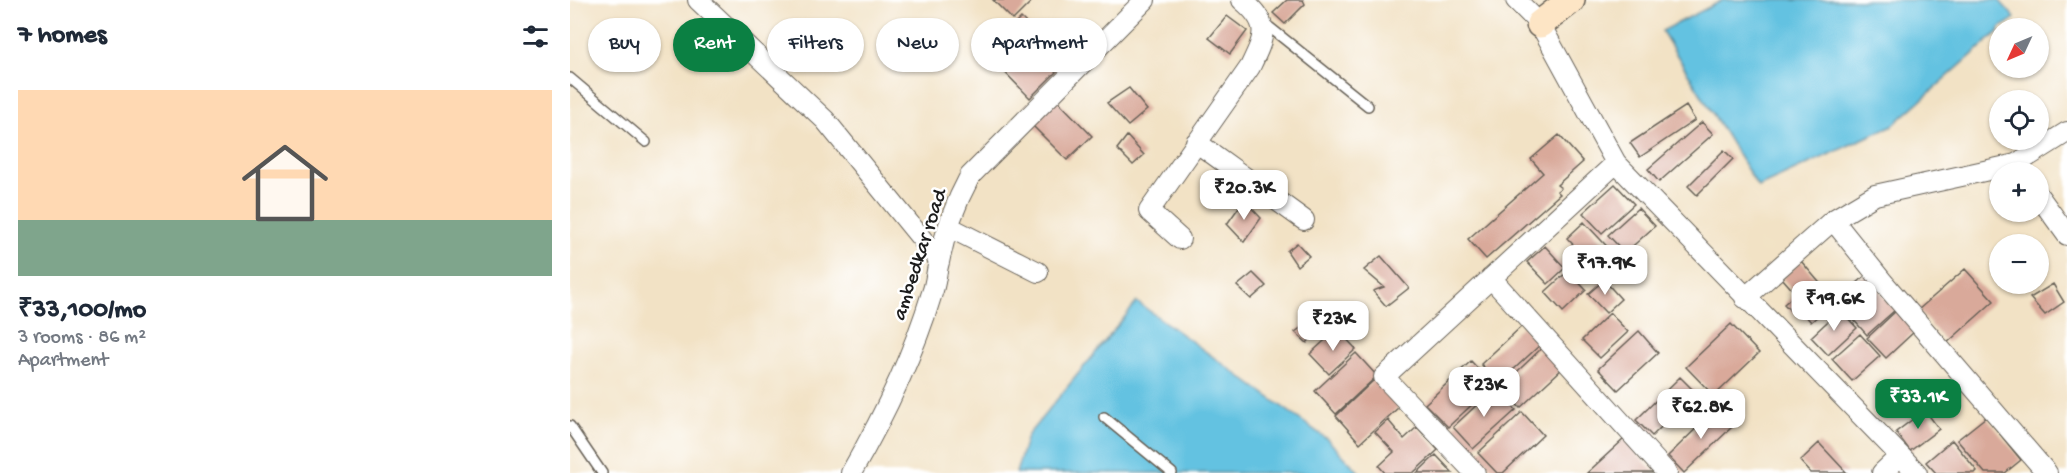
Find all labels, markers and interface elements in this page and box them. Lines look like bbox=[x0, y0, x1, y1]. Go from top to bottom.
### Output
chip: Buy bbox=[588, 18, 661, 72]
chip: Rent bbox=[673, 18, 755, 72]
chip: Filters bbox=[767, 18, 864, 72]
chip: New bbox=[876, 18, 959, 72]
chip: Apartment bbox=[971, 18, 1107, 72]
north arrow bbox=[1989, 18, 2049, 78]
map controls bbox=[1989, 18, 2049, 294]
icon: filters bbox=[519, 20, 552, 53]
text: 7 homes bbox=[18, 21, 107, 52]
button: locate bbox=[1989, 90, 2049, 150]
icon: home bbox=[231, 129, 339, 237]
button: + bbox=[1989, 162, 2049, 222]
pin: ₹20.3K bbox=[1195, 170, 1293, 221]
text: ₹20.3K bbox=[1214, 178, 1274, 201]
street label: ambedkar road bbox=[888, 185, 955, 324]
button: − bbox=[1989, 234, 2049, 294]
pin: ₹17.9K bbox=[1556, 245, 1654, 296]
text: ₹17.9K bbox=[1576, 253, 1634, 276]
pin: ₹19.6K bbox=[1785, 281, 1883, 332]
text: ₹19.6K bbox=[1806, 289, 1862, 312]
text: ₹33,100/mo bbox=[18, 296, 146, 327]
pin: ₹23K bbox=[1297, 301, 1369, 352]
text: ₹23K bbox=[1312, 309, 1354, 332]
text: 3 rooms · 86 m² bbox=[18, 327, 146, 350]
text: Apartment bbox=[18, 350, 108, 373]
pin: ₹23K bbox=[1448, 367, 1520, 418]
text: ₹23K bbox=[1463, 375, 1505, 398]
pin: ₹33.1K bbox=[1869, 379, 1967, 430]
text: ₹33.1K bbox=[1889, 387, 1947, 410]
pin: ₹62.8K bbox=[1652, 389, 1750, 440]
text: ₹62.8K bbox=[1671, 397, 1731, 420]

